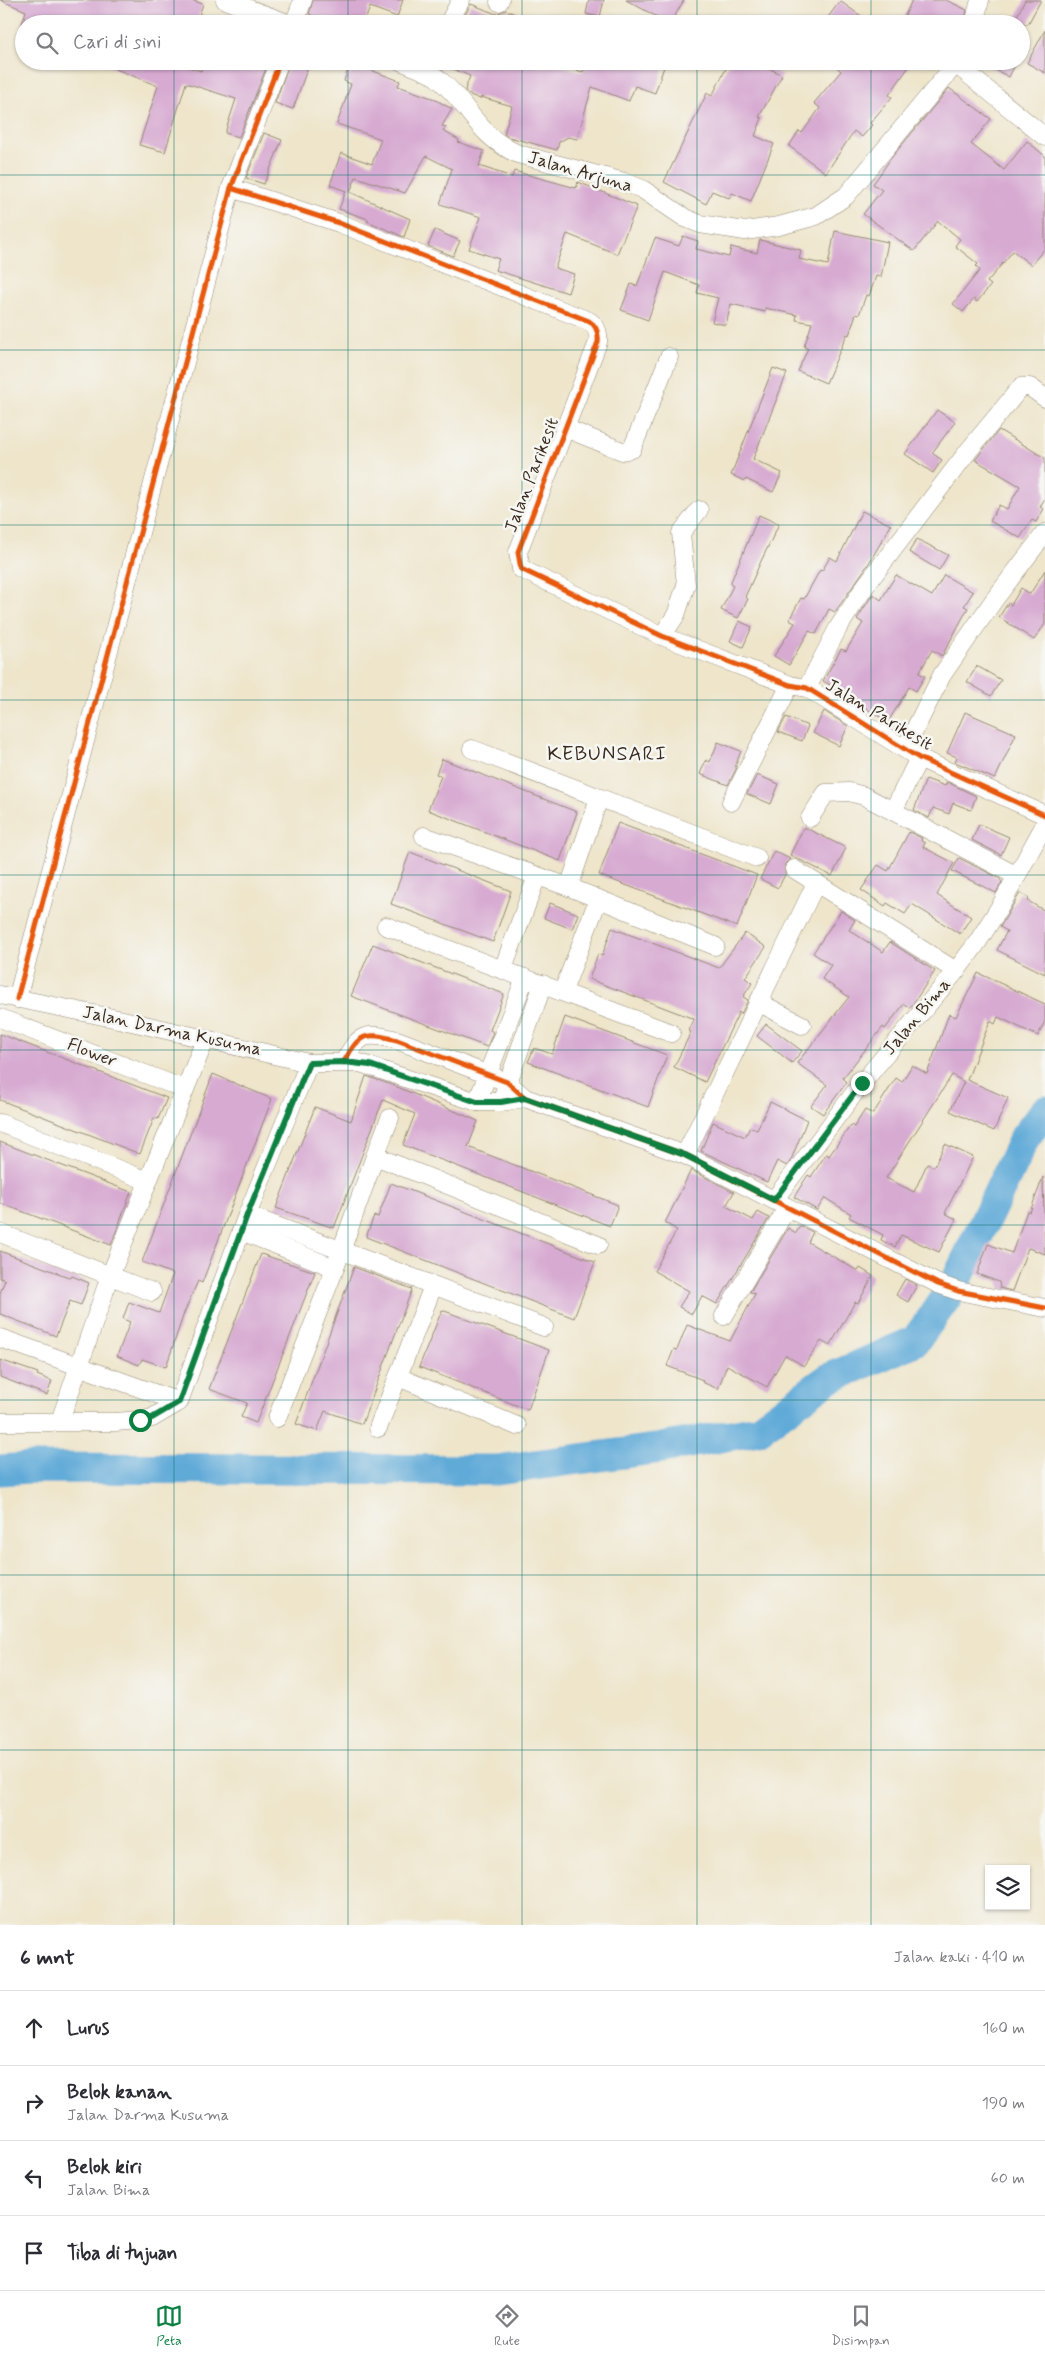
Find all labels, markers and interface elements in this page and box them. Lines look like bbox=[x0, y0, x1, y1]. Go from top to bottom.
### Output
search box bbox=[15, 15, 1030, 70]
icon: search bbox=[33, 29, 61, 57]
text: Cari di sini bbox=[73, 30, 161, 55]
street label: Jalan Arjuna bbox=[525, 146, 635, 198]
street label: Jalan Parikesit bbox=[499, 414, 565, 536]
street label: Jalan Parikesit bbox=[821, 673, 937, 757]
district label: KEBUNSARI bbox=[547, 741, 667, 768]
street label: Jalan Bima bbox=[878, 973, 956, 1061]
street label: Jalan Darma Kusuma bbox=[80, 1000, 264, 1062]
street label: Flower bbox=[64, 1033, 121, 1074]
route end bbox=[851, 1072, 874, 1095]
route start bbox=[129, 1409, 152, 1432]
map controls bbox=[985, 1865, 1030, 1910]
button: layers bbox=[985, 1865, 1030, 1910]
text: 6 mnt bbox=[20, 1944, 75, 1972]
text: Jalan kaki · 410 m bbox=[893, 1947, 1025, 1968]
icon: ahead bbox=[20, 2014, 48, 2042]
text: Lurus bbox=[67, 2016, 109, 2041]
text: 160 m bbox=[982, 2018, 1025, 2039]
text: Belok kanan bbox=[67, 2080, 172, 2105]
icon: right bbox=[20, 2089, 48, 2117]
text: 190 m bbox=[982, 2093, 1025, 2114]
text: Jalan Darma Kusuma bbox=[67, 2105, 229, 2126]
text: Belok kiri bbox=[67, 2155, 142, 2180]
icon: left bbox=[20, 2164, 48, 2192]
text: 60 m bbox=[991, 2168, 1025, 2189]
text: Jalan Bima bbox=[67, 2180, 150, 2201]
icon: arrive bbox=[20, 2239, 48, 2267]
text: Tiba di tujuan bbox=[67, 2241, 178, 2266]
tab: Peta bbox=[155, 2302, 183, 2350]
tab: Rute bbox=[493, 2302, 521, 2350]
tab: Disimpan bbox=[831, 2302, 890, 2350]

